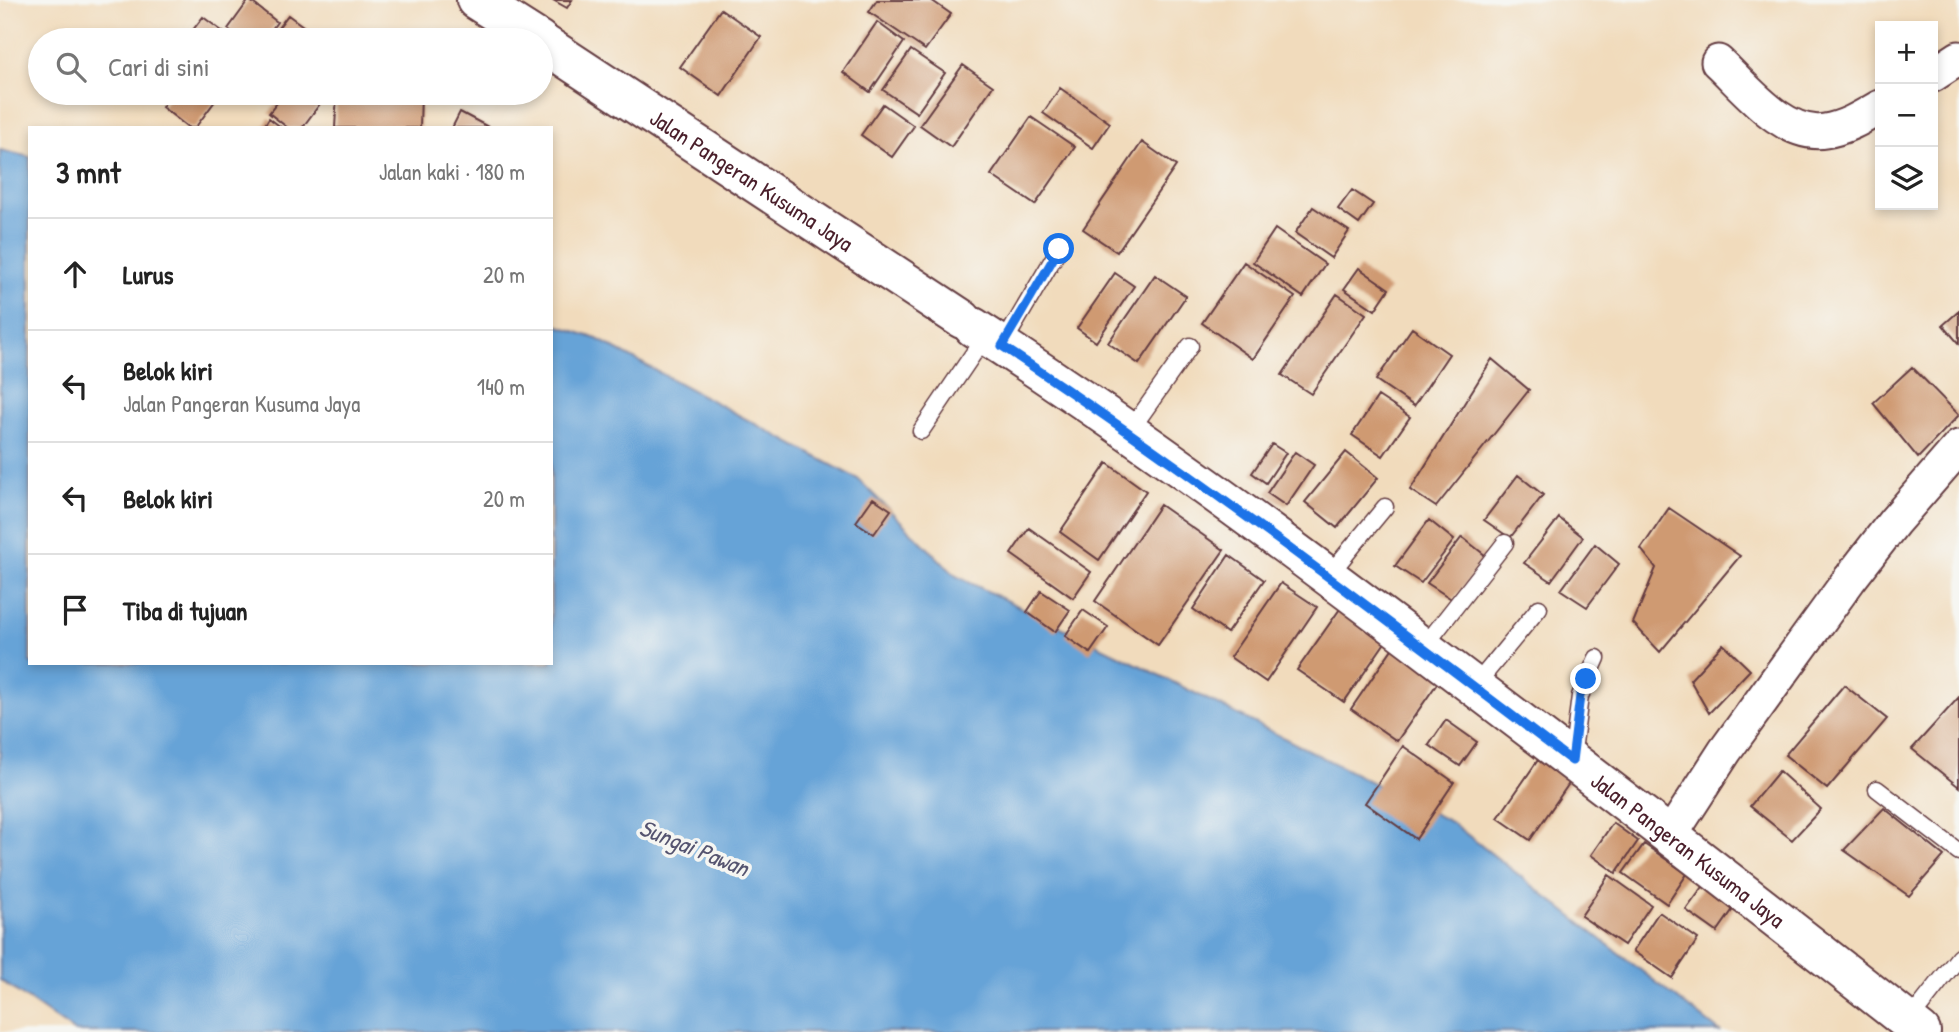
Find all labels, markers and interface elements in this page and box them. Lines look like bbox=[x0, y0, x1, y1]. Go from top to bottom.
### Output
map controls bbox=[1875, 21, 1938, 210]
button: + bbox=[1875, 21, 1938, 84]
search box bbox=[28, 28, 553, 105]
icon: search bbox=[52, 48, 90, 86]
text: Cari di sini bbox=[108, 49, 210, 84]
button: − bbox=[1875, 84, 1938, 147]
street label: Jalan Pangeran Kusuma Jaya bbox=[644, 102, 860, 258]
button: layers bbox=[1875, 147, 1938, 210]
text: 3 mnt bbox=[56, 152, 121, 192]
text: Jalan kaki · 180 m bbox=[379, 156, 525, 187]
route start bbox=[1043, 233, 1074, 264]
icon: ahead bbox=[56, 255, 94, 293]
text: Lurus bbox=[123, 257, 174, 292]
text: 20 m bbox=[483, 259, 525, 290]
text: Belok kiri bbox=[123, 353, 213, 388]
icon: left bbox=[56, 367, 94, 405]
text: 140 m bbox=[477, 371, 525, 402]
text: Jalan Pangeran Kusuma Jaya bbox=[123, 388, 360, 419]
icon: left bbox=[56, 479, 94, 517]
text: Belok kiri bbox=[123, 481, 213, 516]
text: 20 m bbox=[483, 483, 525, 514]
icon: arrive bbox=[56, 591, 94, 629]
text: Tiba di tujuan bbox=[123, 593, 248, 628]
route end bbox=[1570, 663, 1601, 694]
street label: Jalan Pangeran Kusuma Jaya bbox=[1585, 765, 1792, 935]
water label: Sungai Pawan bbox=[635, 811, 756, 885]

